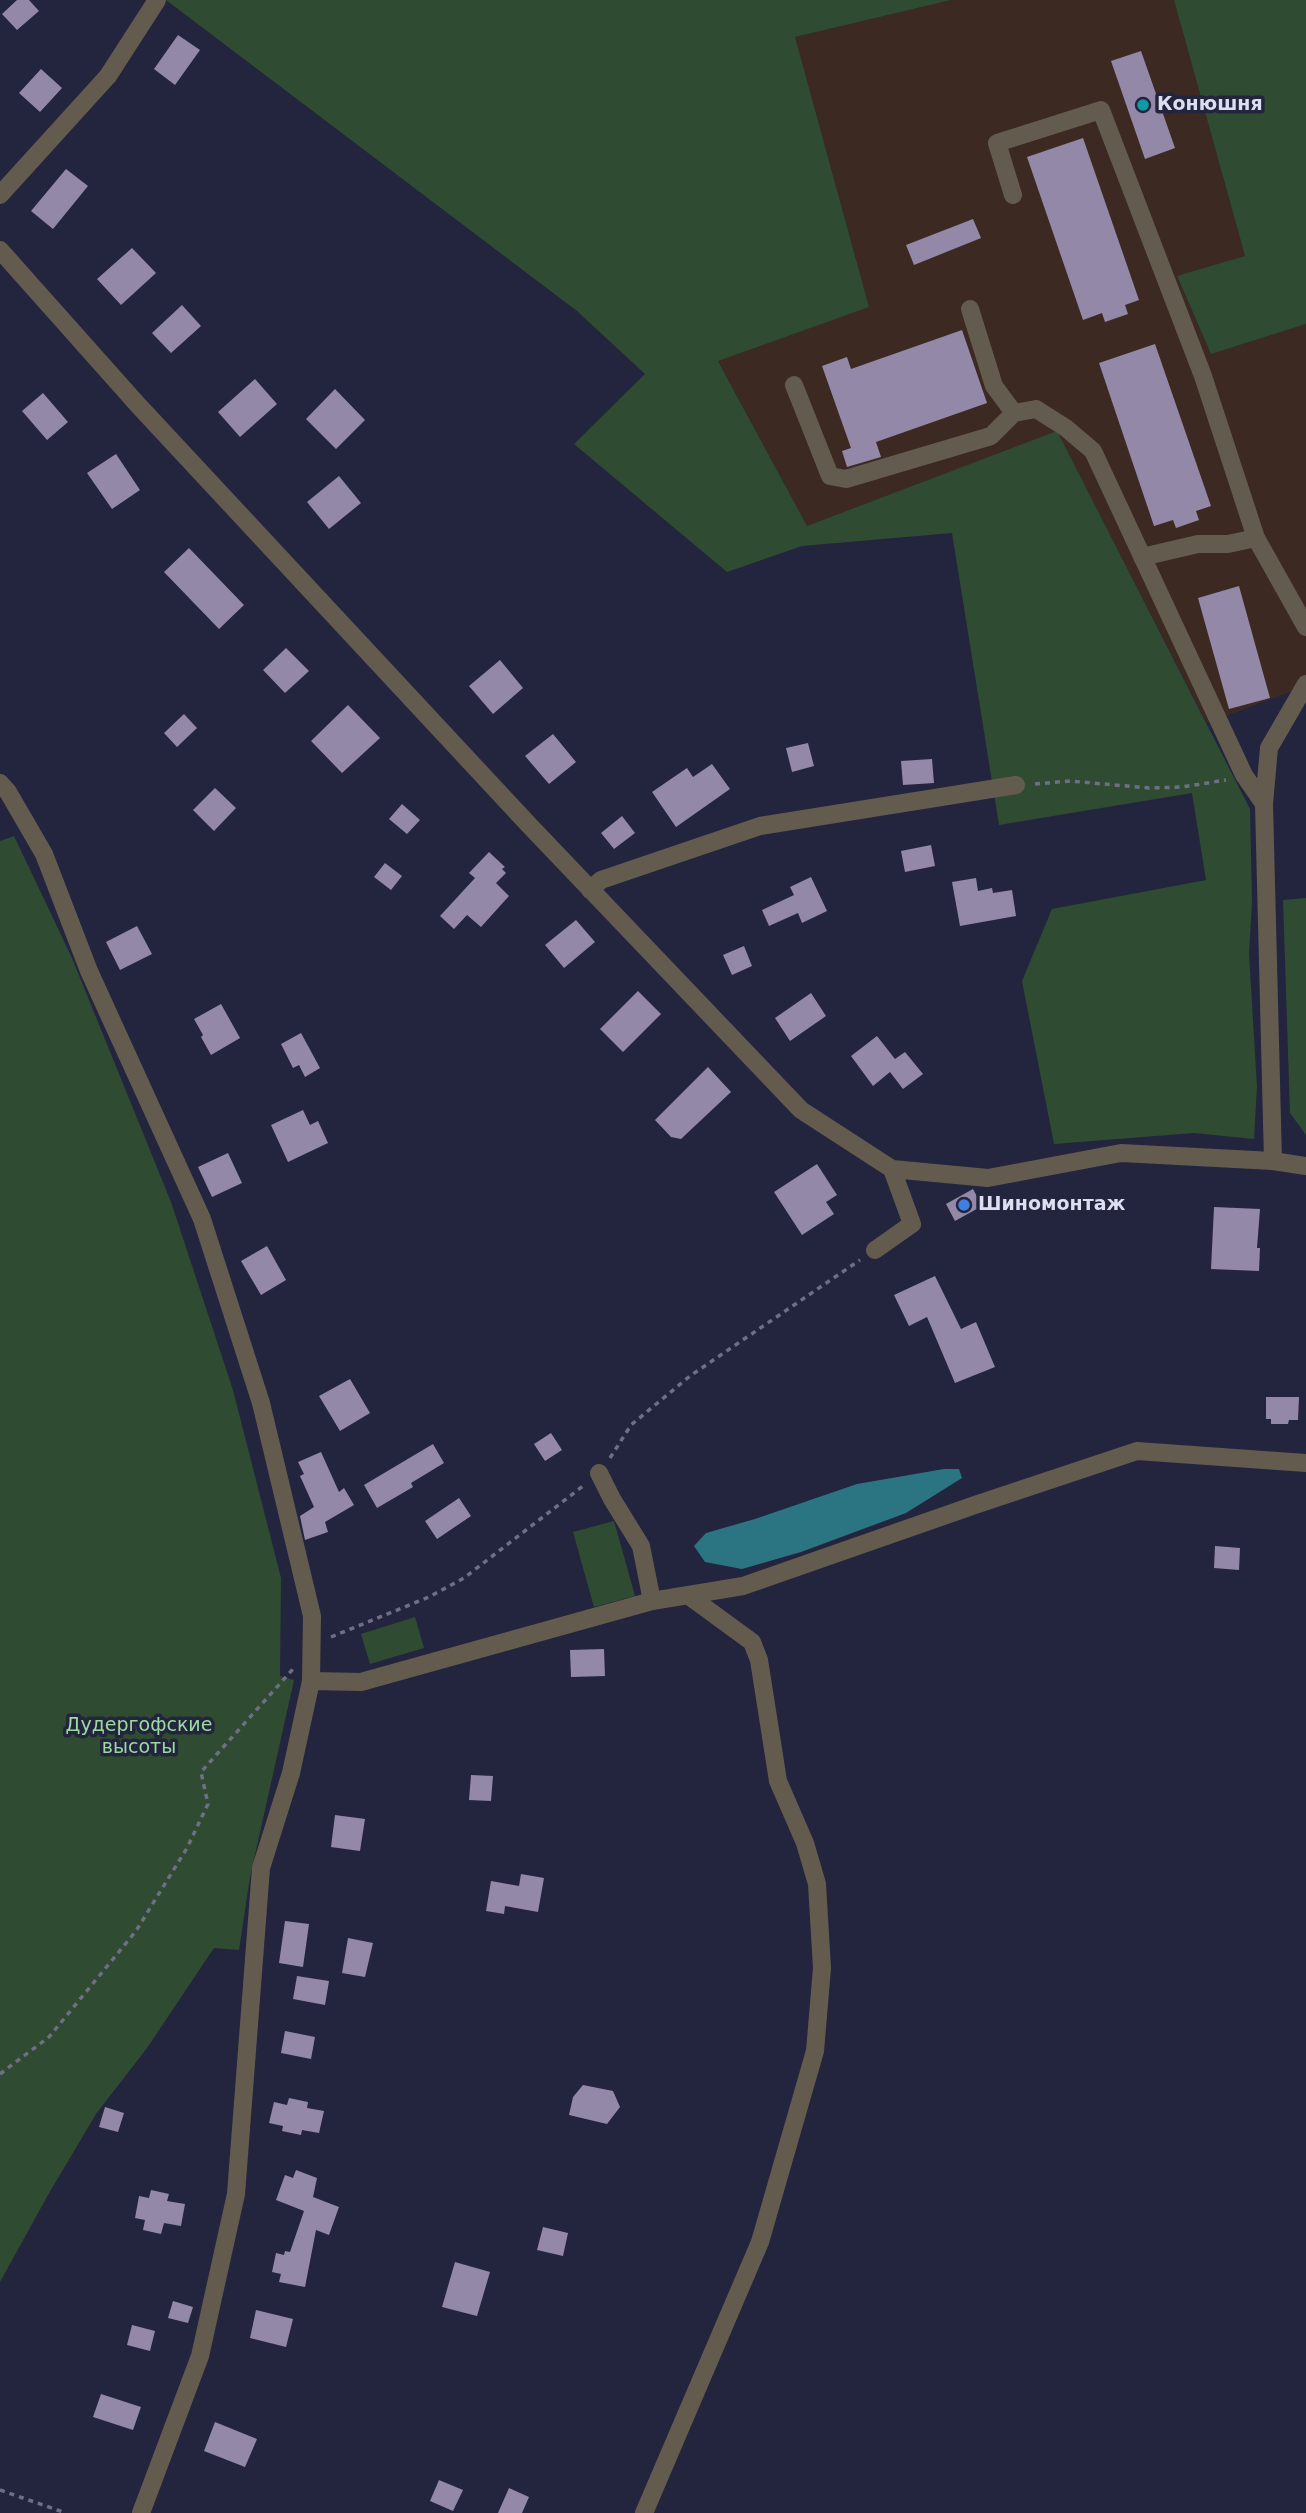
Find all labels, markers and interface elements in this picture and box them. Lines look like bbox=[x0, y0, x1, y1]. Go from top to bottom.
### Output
place label: Конюшня bbox=[1157, 94, 1263, 116]
marker: Конюшня bbox=[1135, 97, 1151, 113]
place label: Шиномонтаж bbox=[978, 1194, 1125, 1216]
marker: Шиномонтаж bbox=[956, 1197, 972, 1213]
park label: Дудергофские высоты bbox=[66, 1715, 212, 1759]

